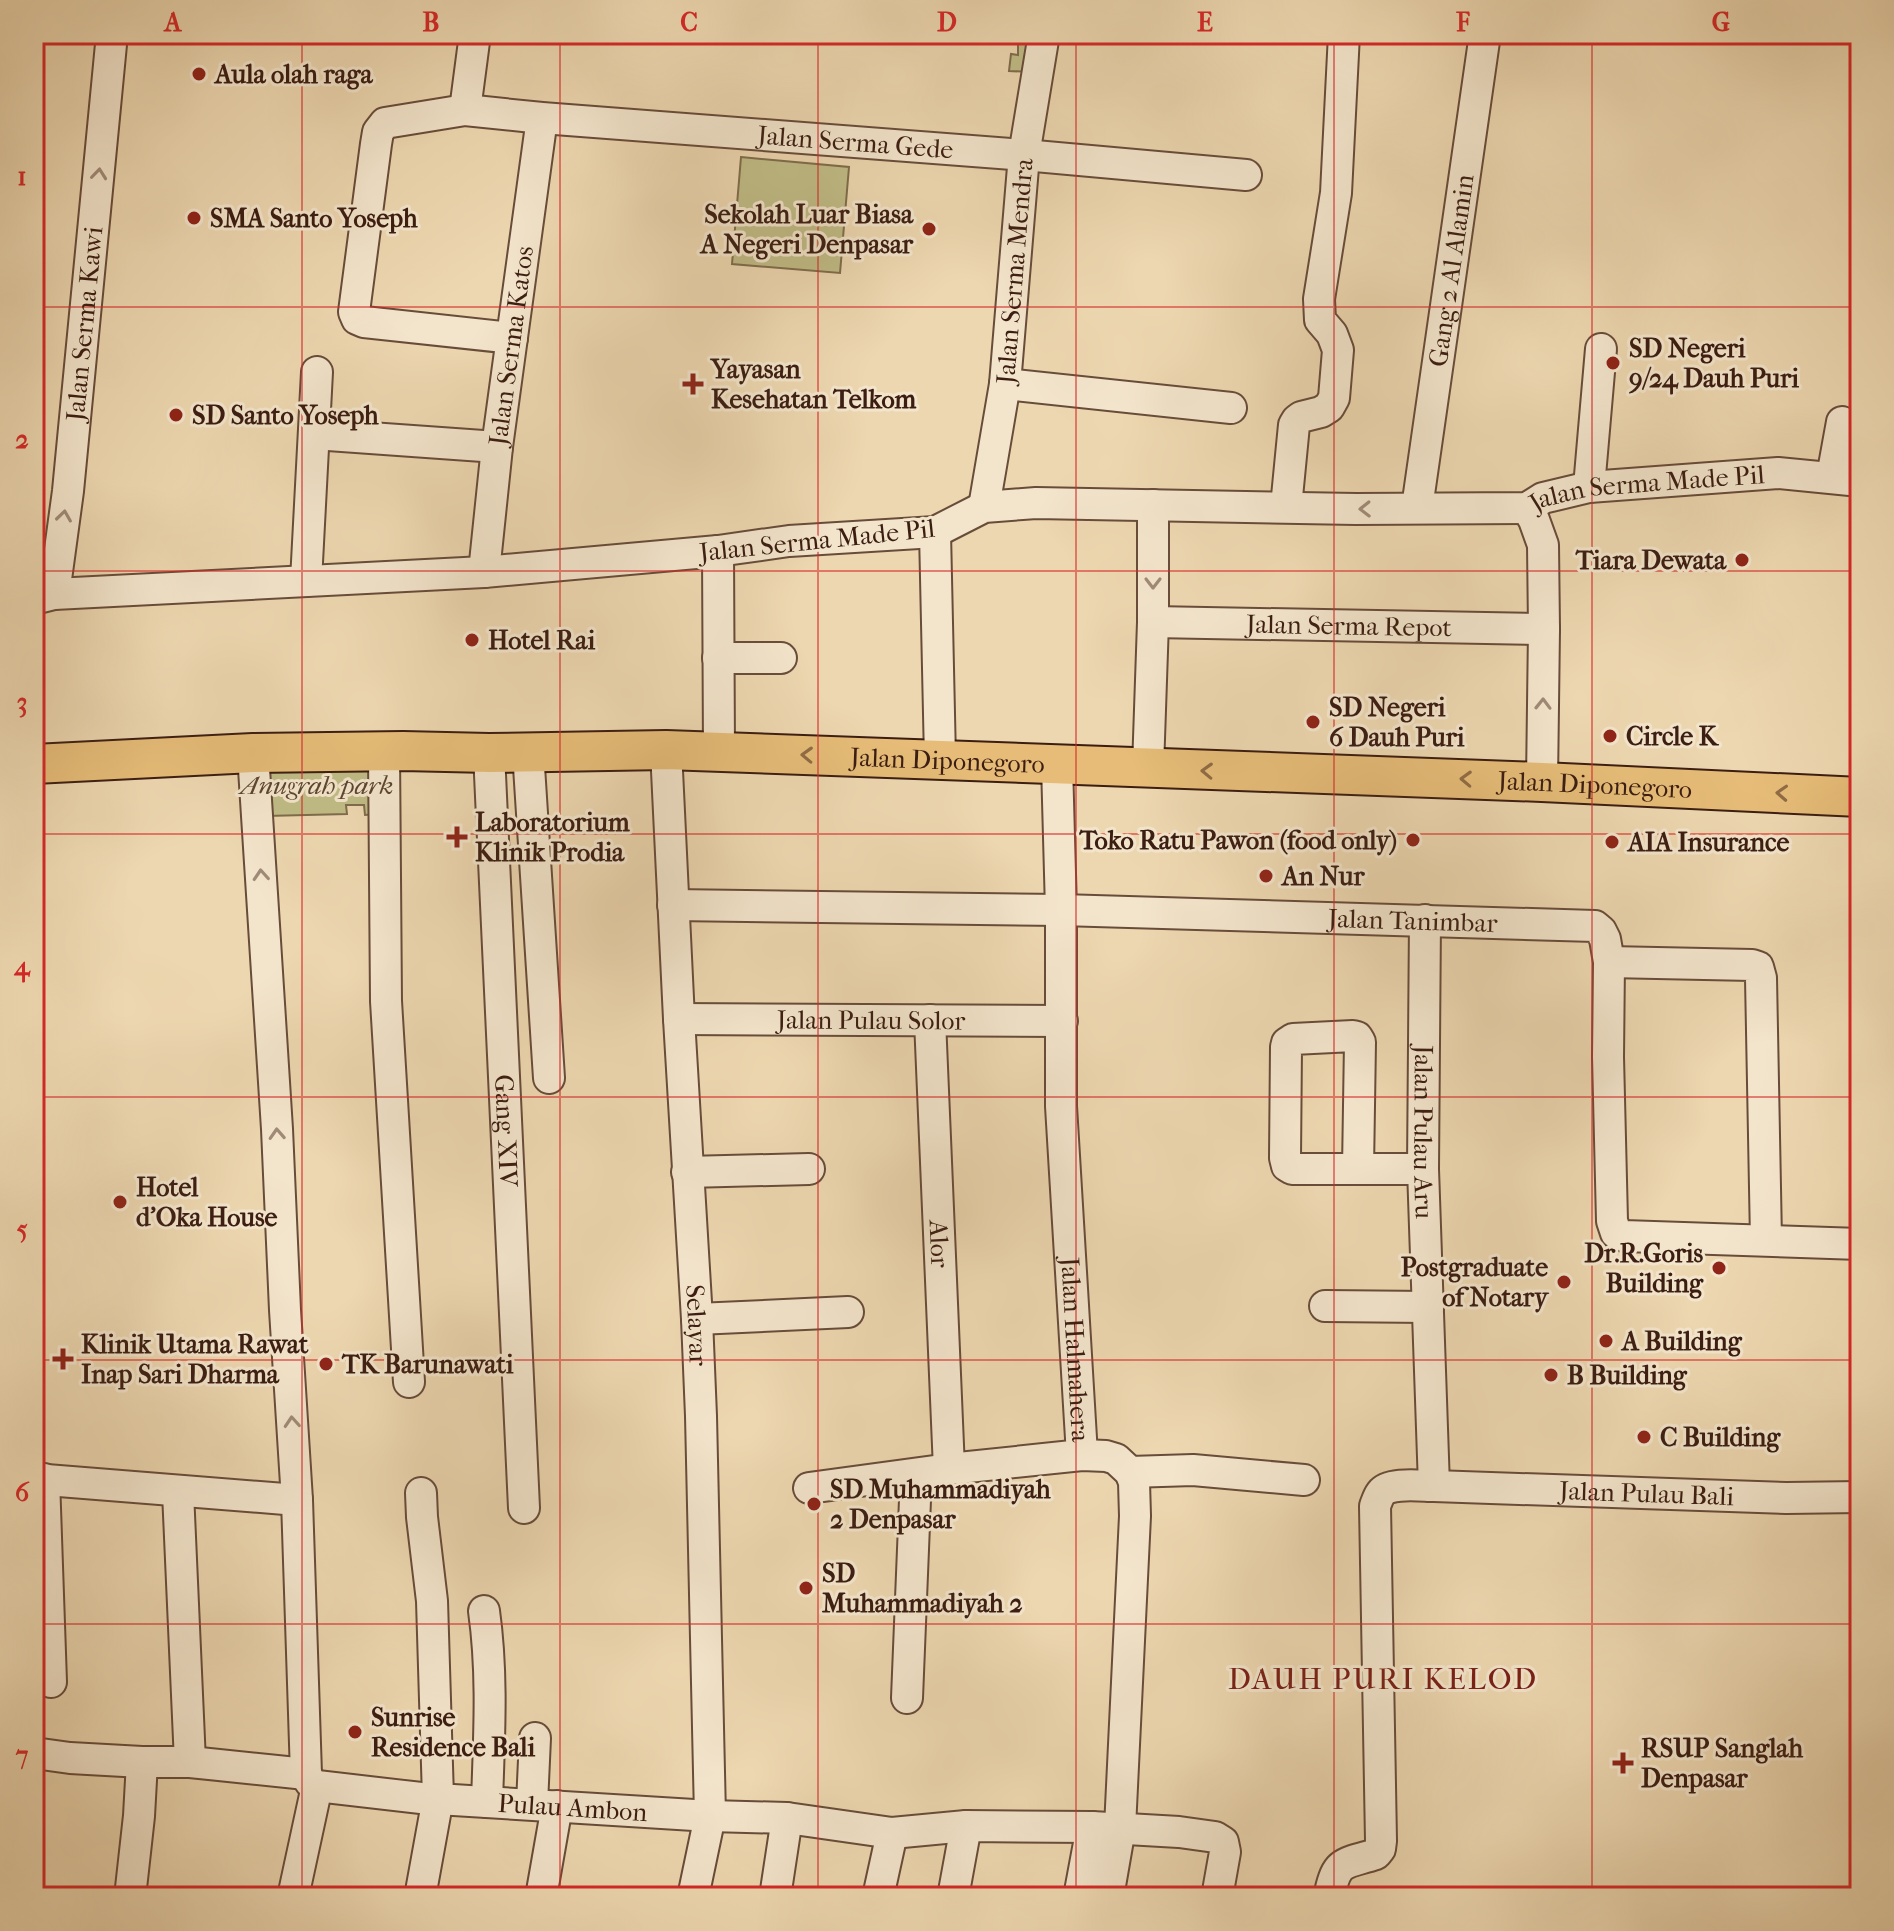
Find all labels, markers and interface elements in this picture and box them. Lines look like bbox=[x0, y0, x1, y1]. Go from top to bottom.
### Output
text: A bbox=[163, 7, 183, 38]
text: B bbox=[423, 7, 440, 38]
text: C bbox=[680, 7, 698, 38]
text: D bbox=[937, 7, 957, 38]
text: E bbox=[1197, 7, 1213, 38]
text: F bbox=[1455, 7, 1470, 38]
text: G bbox=[1712, 7, 1730, 38]
place label: Aula olah raga bbox=[213, 59, 373, 90]
marker: Aula olah raga bbox=[190, 65, 208, 83]
street label: Jalan Serma Gede bbox=[755, 119, 955, 166]
street label: Jalan Serma Mendra bbox=[990, 156, 1040, 387]
text: 1 bbox=[17, 161, 27, 192]
one-way arrow bbox=[90, 167, 107, 180]
street label: Gang 2 Al Alamin bbox=[1422, 172, 1481, 369]
place label: Sekolah Luar Biasa A Negeri Denpasar bbox=[699, 199, 914, 260]
place label: SMA Santo Yoseph bbox=[210, 203, 418, 234]
marker: SMA Santo Yoseph bbox=[185, 209, 203, 227]
marker: Sekolah Luar Biasa A Negeri Denpasar bbox=[920, 220, 938, 238]
street label: Jalan Serma Kawi bbox=[60, 225, 109, 425]
street label: Jalan Serma Katos bbox=[482, 244, 540, 449]
place label: SD Negeri 9/24 Dauh Puri bbox=[1628, 333, 1799, 395]
place label: Yayasan Kesehatan Telkom bbox=[709, 354, 917, 415]
marker: SD Negeri 9/24 Dauh Puri bbox=[1604, 354, 1622, 372]
marker: Yayasan Kesehatan Telkom bbox=[682, 373, 704, 395]
place label: SD Santo Yoseph bbox=[192, 400, 379, 431]
marker: SD Santo Yoseph bbox=[167, 406, 185, 424]
text: 2 bbox=[15, 424, 29, 455]
street label: Jalan Serma Made Pil bbox=[1522, 459, 1766, 520]
one-way arrow bbox=[1358, 500, 1371, 517]
one-way arrow bbox=[55, 509, 72, 523]
street label: Jalan Serma Made Pil bbox=[696, 513, 936, 568]
place label: Tiara Dewata bbox=[1575, 545, 1727, 576]
marker: Tiara Dewata bbox=[1733, 551, 1751, 569]
one-way arrow bbox=[1144, 577, 1162, 590]
street label: Jalan Serma Repot bbox=[1244, 609, 1453, 643]
place label: Hotel Rai bbox=[488, 625, 595, 656]
marker: Hotel Rai bbox=[463, 631, 481, 649]
text: 3 bbox=[17, 687, 27, 718]
place label: SD Negeri 6 Dauh Puri bbox=[1329, 692, 1465, 753]
one-way arrow bbox=[1534, 697, 1552, 710]
marker: SD Negeri 6 Dauh Puri bbox=[1304, 713, 1322, 731]
place label: Circle K bbox=[1626, 721, 1720, 752]
marker: Circle K bbox=[1601, 727, 1619, 745]
street label: Jalan Diponegoro bbox=[848, 742, 1045, 780]
one-way arrow bbox=[800, 747, 813, 764]
one-way arrow bbox=[1200, 762, 1213, 779]
street label: Jalan Diponegoro bbox=[1495, 765, 1693, 805]
park label: Anugrah park bbox=[238, 770, 394, 801]
one-way arrow bbox=[1459, 771, 1472, 788]
one-way arrow bbox=[1775, 784, 1788, 801]
place label: Laboratorium Klinik Prodia bbox=[475, 807, 630, 868]
place label: Toko Ratu Pawon (food only) bbox=[1079, 825, 1397, 856]
marker: Laboratorium Klinik Prodia bbox=[446, 826, 468, 848]
place label: AIA Insurance bbox=[1626, 827, 1789, 858]
marker: Toko Ratu Pawon (food only) bbox=[1404, 831, 1422, 849]
marker: AIA Insurance bbox=[1603, 833, 1621, 851]
place label: An Nur bbox=[1280, 861, 1365, 892]
marker: An Nur bbox=[1257, 867, 1275, 885]
one-way arrow bbox=[252, 868, 269, 881]
street label: Jalan Tanimbar bbox=[1326, 903, 1498, 939]
text: 4 bbox=[13, 951, 31, 983]
street label: Jalan Pulau Solor bbox=[775, 1005, 965, 1036]
street label: Jalan Pulau Aru bbox=[1407, 1043, 1440, 1220]
street label: Gang XIV bbox=[488, 1074, 524, 1189]
one-way arrow bbox=[269, 1127, 286, 1140]
place label: Hotel d'Oka House bbox=[136, 1172, 278, 1233]
marker: Hotel d'Oka House bbox=[111, 1193, 129, 1211]
text: 5 bbox=[16, 1214, 28, 1245]
street label: Alor bbox=[922, 1218, 955, 1268]
place label: Dr.R.Goris Building bbox=[1584, 1238, 1704, 1299]
place label: Postgraduate of Notary bbox=[1401, 1252, 1550, 1313]
street label: Jalan Halmahera bbox=[1054, 1254, 1096, 1444]
marker: Dr.R.Goris Building bbox=[1710, 1259, 1728, 1277]
marker: Postgraduate of Notary bbox=[1555, 1273, 1573, 1291]
street label: Selayar bbox=[679, 1283, 714, 1367]
place label: A Building bbox=[1620, 1326, 1743, 1357]
place label: Klinik Utama Rawat Inap Sari Dharma bbox=[81, 1329, 309, 1390]
marker: A Building bbox=[1597, 1332, 1615, 1350]
marker: Klinik Utama Rawat Inap Sari Dharma bbox=[52, 1348, 74, 1370]
place label: TK Barunawati bbox=[341, 1349, 514, 1380]
marker: TK Barunawati bbox=[317, 1355, 335, 1373]
place label: B Building bbox=[1567, 1360, 1688, 1391]
marker: B Building bbox=[1542, 1366, 1560, 1384]
one-way arrow bbox=[284, 1415, 301, 1428]
place label: C Building bbox=[1660, 1422, 1781, 1453]
marker: C Building bbox=[1635, 1428, 1653, 1446]
place label: SD Muhammadiyah 2 Denpasar bbox=[830, 1474, 1051, 1535]
street label: Jalan Pulau Bali bbox=[1557, 1475, 1735, 1512]
text: 6 bbox=[15, 1477, 30, 1508]
marker: SD Muhammadiyah 2 Denpasar bbox=[805, 1495, 823, 1513]
place label: SD Muhammadiyah 2 bbox=[822, 1558, 1023, 1619]
marker: SD Muhammadiyah 2 bbox=[797, 1579, 815, 1597]
district label: DAUH PURI KELOD bbox=[1228, 1662, 1538, 1697]
place label: Sunrise Residence Bali bbox=[371, 1702, 535, 1763]
marker: Sunrise Residence Bali bbox=[346, 1723, 364, 1741]
place label: RSUP Sanglah Denpasar bbox=[1641, 1733, 1803, 1794]
text: 7 bbox=[15, 1740, 29, 1771]
marker: RSUP Sanglah Denpasar bbox=[1612, 1752, 1634, 1774]
street label: Pulau Ambon bbox=[497, 1788, 648, 1828]

